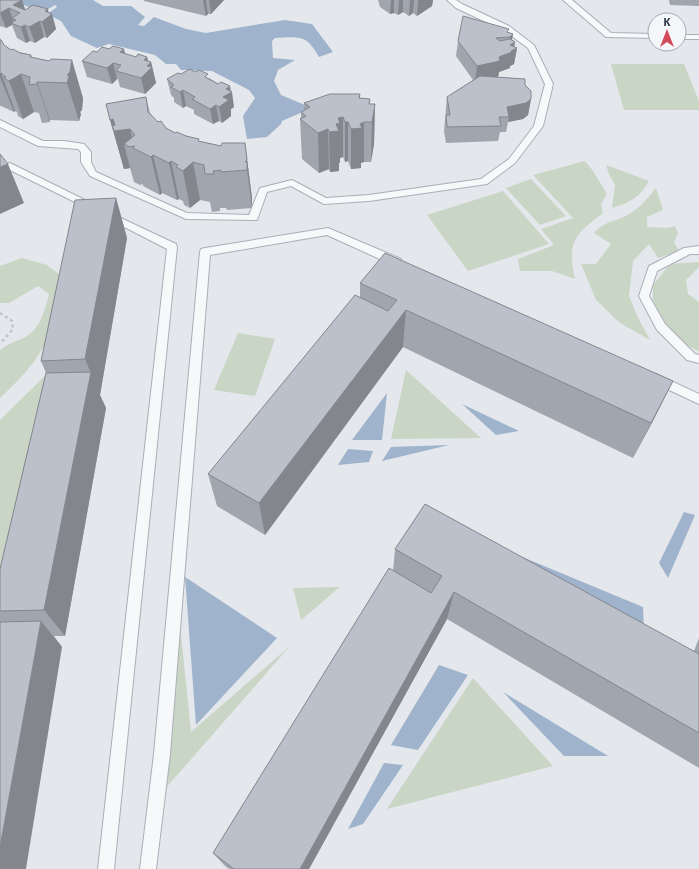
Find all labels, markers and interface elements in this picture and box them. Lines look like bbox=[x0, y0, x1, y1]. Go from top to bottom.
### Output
north arrow bbox=[647, 12, 687, 52]
text: K bbox=[664, 15, 671, 28]

